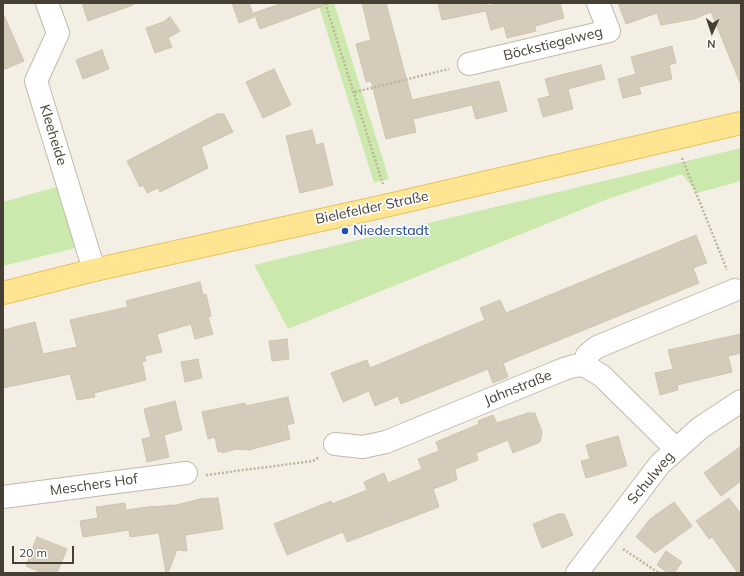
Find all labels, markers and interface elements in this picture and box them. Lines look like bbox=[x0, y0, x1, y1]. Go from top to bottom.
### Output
north arrow bbox=[692, 12, 732, 52]
street label: Böckstiegelweg bbox=[502, 24, 604, 64]
text: N bbox=[707, 37, 716, 51]
street label: Kleeheide bbox=[36, 103, 70, 167]
street label: Bielefelder Straße bbox=[314, 188, 430, 228]
place label: Niederstadt bbox=[353, 223, 429, 239]
marker: Niederstadt bbox=[340, 226, 350, 236]
street label: Jahnstraße bbox=[482, 367, 554, 409]
street label: Schulweg bbox=[624, 448, 678, 508]
street label: Meschers Hof bbox=[49, 471, 139, 499]
scale bar bbox=[14, 538, 76, 564]
text: 20 m bbox=[19, 545, 47, 560]

